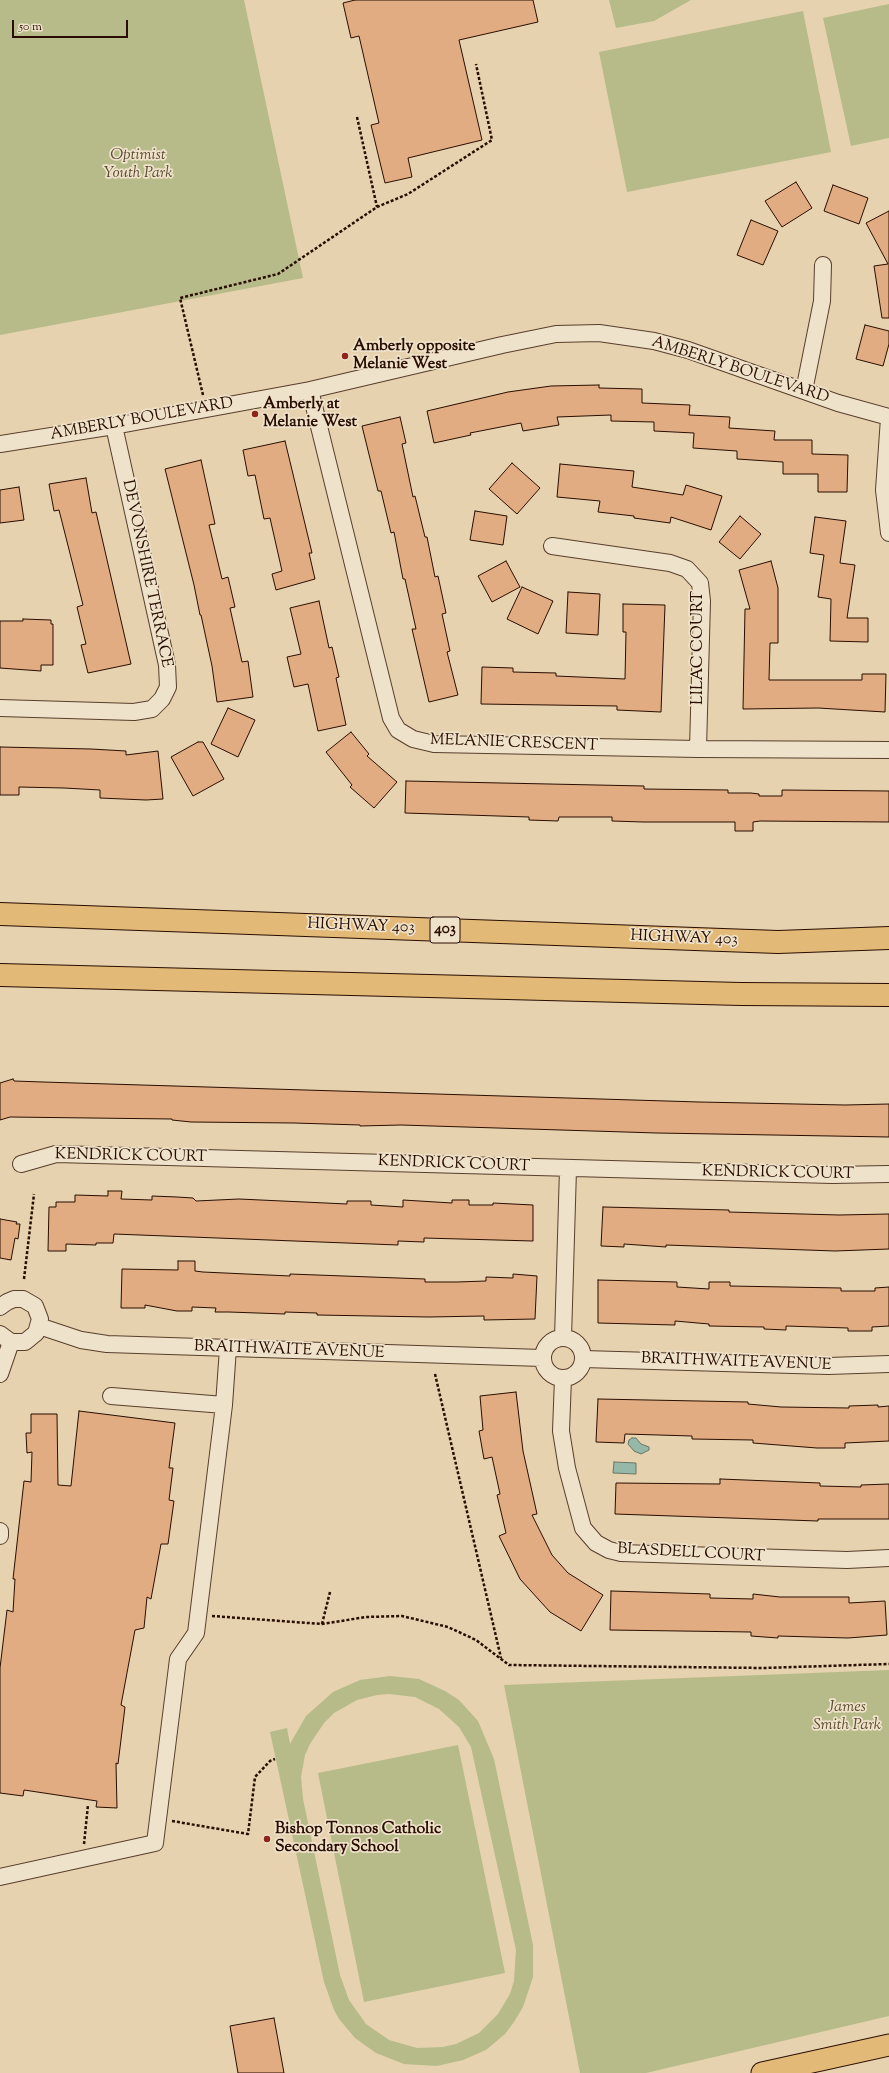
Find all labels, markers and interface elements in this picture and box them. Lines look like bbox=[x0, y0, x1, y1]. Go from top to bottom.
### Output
scale bar bbox=[14, 12, 130, 38]
text: 50 m bbox=[19, 18, 42, 36]
park label: Optimist Youth Park bbox=[104, 146, 172, 184]
street label: AMBERLY BOULEVARD bbox=[649, 333, 831, 409]
place label: Amberly opposite Melanie West bbox=[353, 337, 475, 375]
marker: Amberly opposite Melanie West bbox=[340, 351, 350, 361]
street label: AMBERLY BOULEVARD bbox=[49, 394, 235, 446]
place label: Amberly at Melanie West bbox=[263, 395, 357, 433]
marker: Amberly at Melanie West bbox=[250, 409, 260, 419]
street label: DEVONSHIRE TERRACE bbox=[117, 478, 175, 670]
street label: LILAC COURT bbox=[689, 591, 709, 705]
street label: MELANIE CRESCENT bbox=[430, 731, 598, 757]
street label: HIGHWAY 403 bbox=[307, 916, 415, 938]
road number: 403 bbox=[430, 917, 460, 943]
street label: HIGHWAY 403 bbox=[630, 928, 738, 950]
street label: KENDRICK COURT bbox=[55, 1146, 207, 1168]
street label: KENDRICK COURT bbox=[378, 1153, 530, 1177]
street label: KENDRICK COURT bbox=[702, 1163, 854, 1185]
street label: BRAITHWAITE AVENUE bbox=[193, 1338, 385, 1364]
street label: BRAITHWAITE AVENUE bbox=[640, 1350, 832, 1376]
street label: BLASDELL COURT bbox=[617, 1541, 765, 1567]
park label: James Smith Park bbox=[813, 1698, 881, 1736]
place label: Bishop Tonnos Catholic Secondary School bbox=[275, 1820, 441, 1858]
marker: Bishop Tonnos Catholic Secondary School bbox=[262, 1834, 272, 1844]

